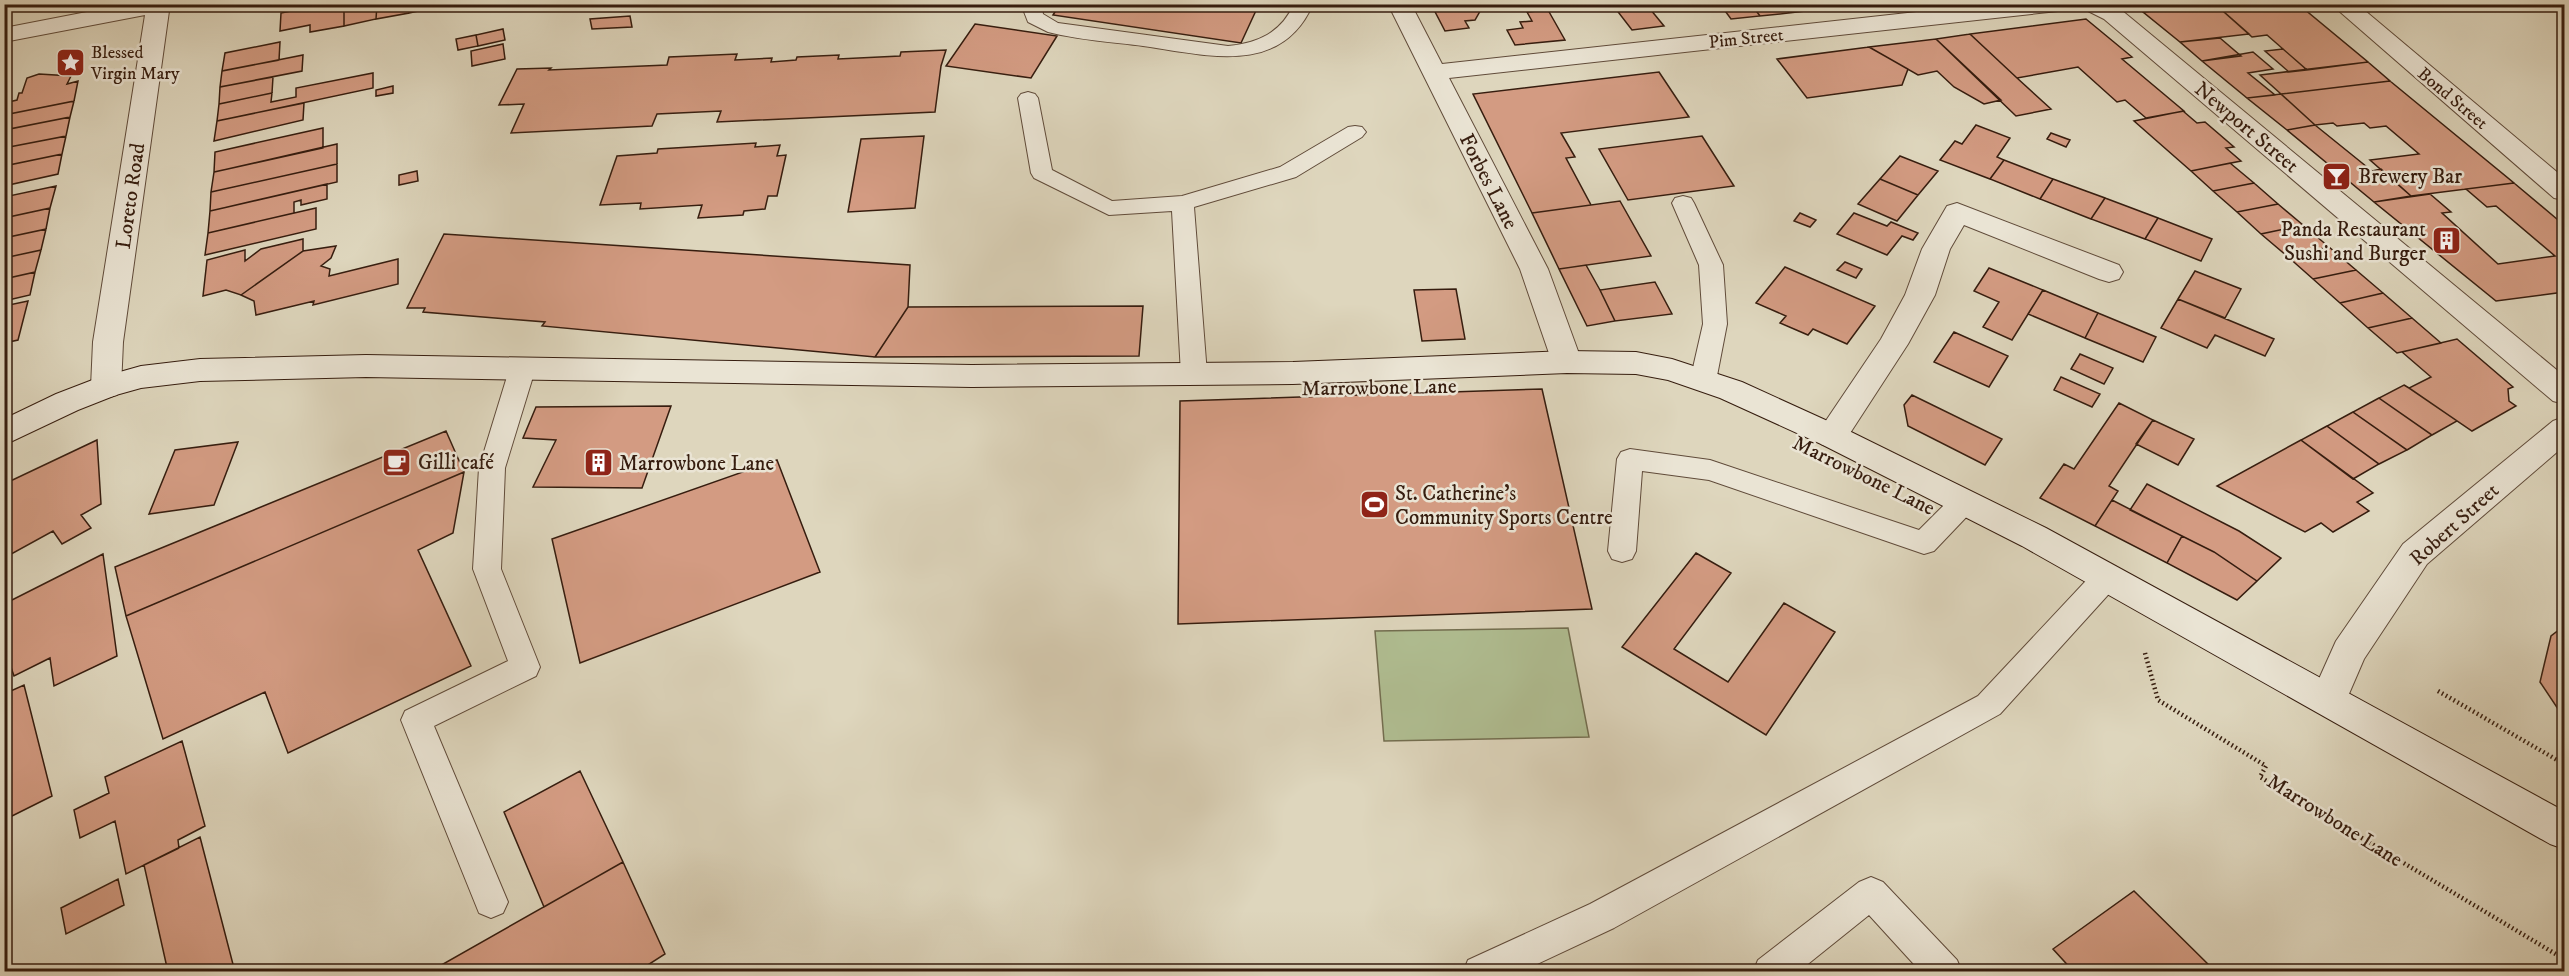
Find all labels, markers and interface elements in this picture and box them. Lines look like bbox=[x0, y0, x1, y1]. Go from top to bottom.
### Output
street label: Pim Street bbox=[1708, 24, 1785, 54]
place label: Blessed Virgin Mary bbox=[90, 42, 180, 85]
place icon: Blessed Virgin Mary bbox=[54, 46, 86, 78]
street label: Bond Street bbox=[2413, 63, 2492, 135]
street label: Newport Street bbox=[2189, 77, 2304, 179]
street label: Forbes Lane bbox=[1453, 129, 1523, 234]
street label: Loreto Road bbox=[111, 141, 151, 251]
bar icon: Brewery Bar bbox=[2321, 160, 2353, 192]
place label: Brewery Bar bbox=[2358, 164, 2462, 190]
place label: Panda Restaurant Sushi and Burger bbox=[2280, 217, 2426, 267]
building icon: Panda Restaurant Sushi and Burger bbox=[2431, 225, 2463, 257]
street label: Marrowbone Lane bbox=[1301, 374, 1457, 402]
street label: Marrowbone Lane bbox=[1788, 430, 1939, 522]
cafe icon: Gilli café bbox=[381, 446, 413, 478]
building icon: Marrowbone Lane bbox=[582, 447, 614, 479]
place label: Gilli café bbox=[418, 450, 494, 476]
place label: Marrowbone Lane bbox=[619, 451, 774, 477]
street label: Robert Street bbox=[2405, 478, 2505, 572]
place label: St. Catherine's Community Sports Centre bbox=[1395, 481, 1613, 531]
sports icon: St. Catherine's Community Sports Centre bbox=[1358, 489, 1390, 521]
street label: Marrowbone Lane bbox=[2262, 769, 2407, 873]

